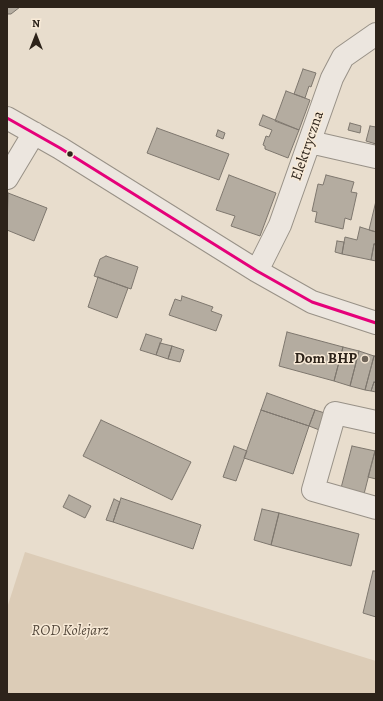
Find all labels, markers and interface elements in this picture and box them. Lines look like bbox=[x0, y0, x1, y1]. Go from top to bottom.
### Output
north arrow bbox=[16, 16, 56, 56]
text: N bbox=[32, 16, 40, 31]
street label: Elektryczna bbox=[288, 109, 328, 183]
unlabelled marker bbox=[65, 149, 75, 159]
place label: Dom BHP bbox=[294, 350, 357, 368]
marker: Dom BHP bbox=[360, 354, 370, 364]
park label: ROD Kolejarz bbox=[32, 622, 108, 640]

